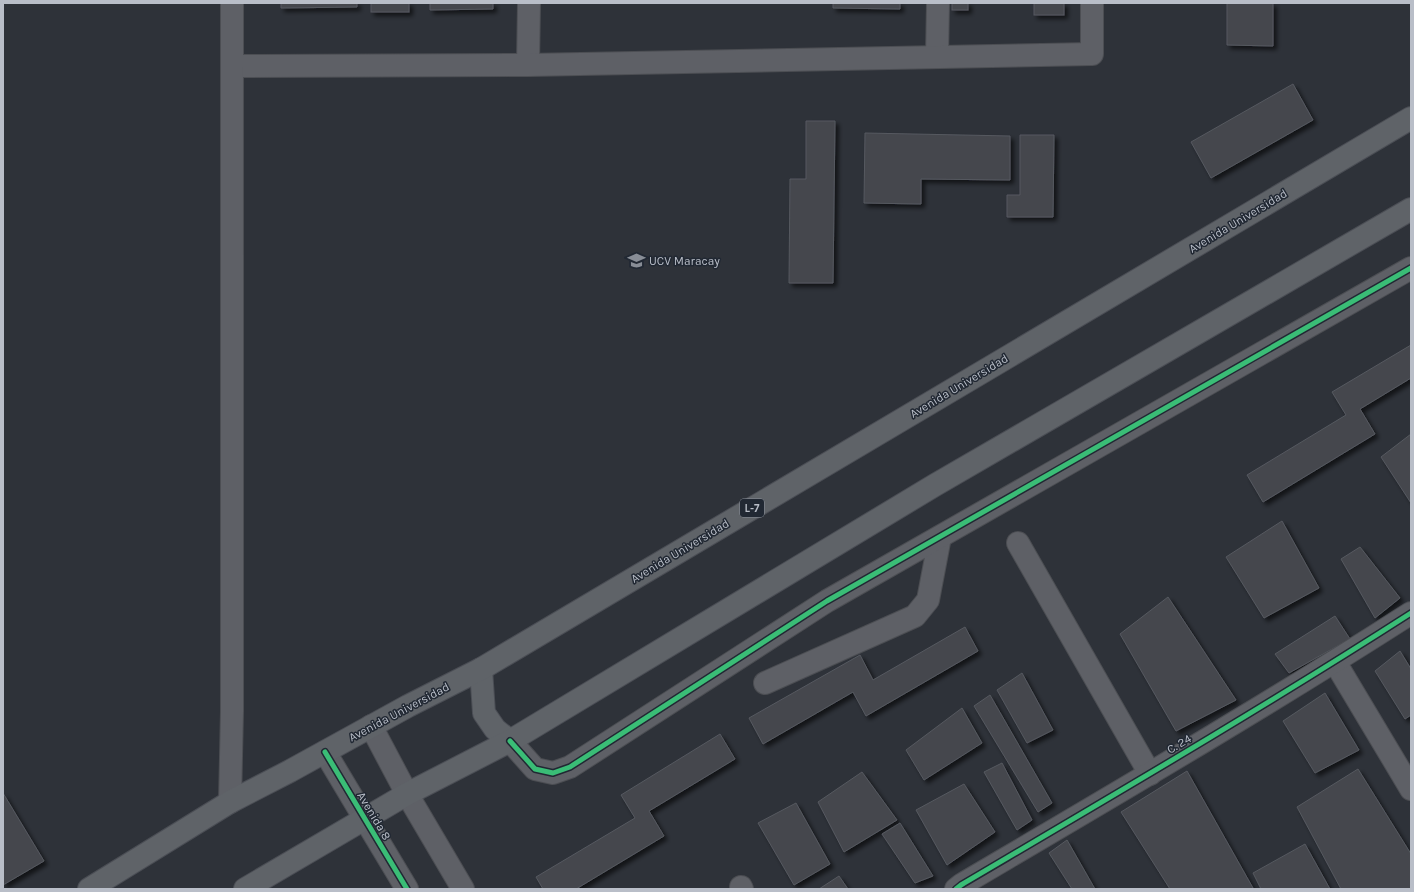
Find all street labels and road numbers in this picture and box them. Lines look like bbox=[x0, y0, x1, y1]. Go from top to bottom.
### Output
street label: Avenida Universidad bbox=[1186, 186, 1290, 256]
street label: Avenida Universidad bbox=[907, 351, 1011, 421]
road number: L-7 bbox=[740, 499, 764, 517]
street label: Avenida Universidad bbox=[628, 516, 732, 586]
street label: Avenida Universidad bbox=[346, 680, 452, 744]
street label: C. 24 bbox=[1164, 731, 1194, 757]
street label: Avenida 8 bbox=[354, 789, 394, 843]

